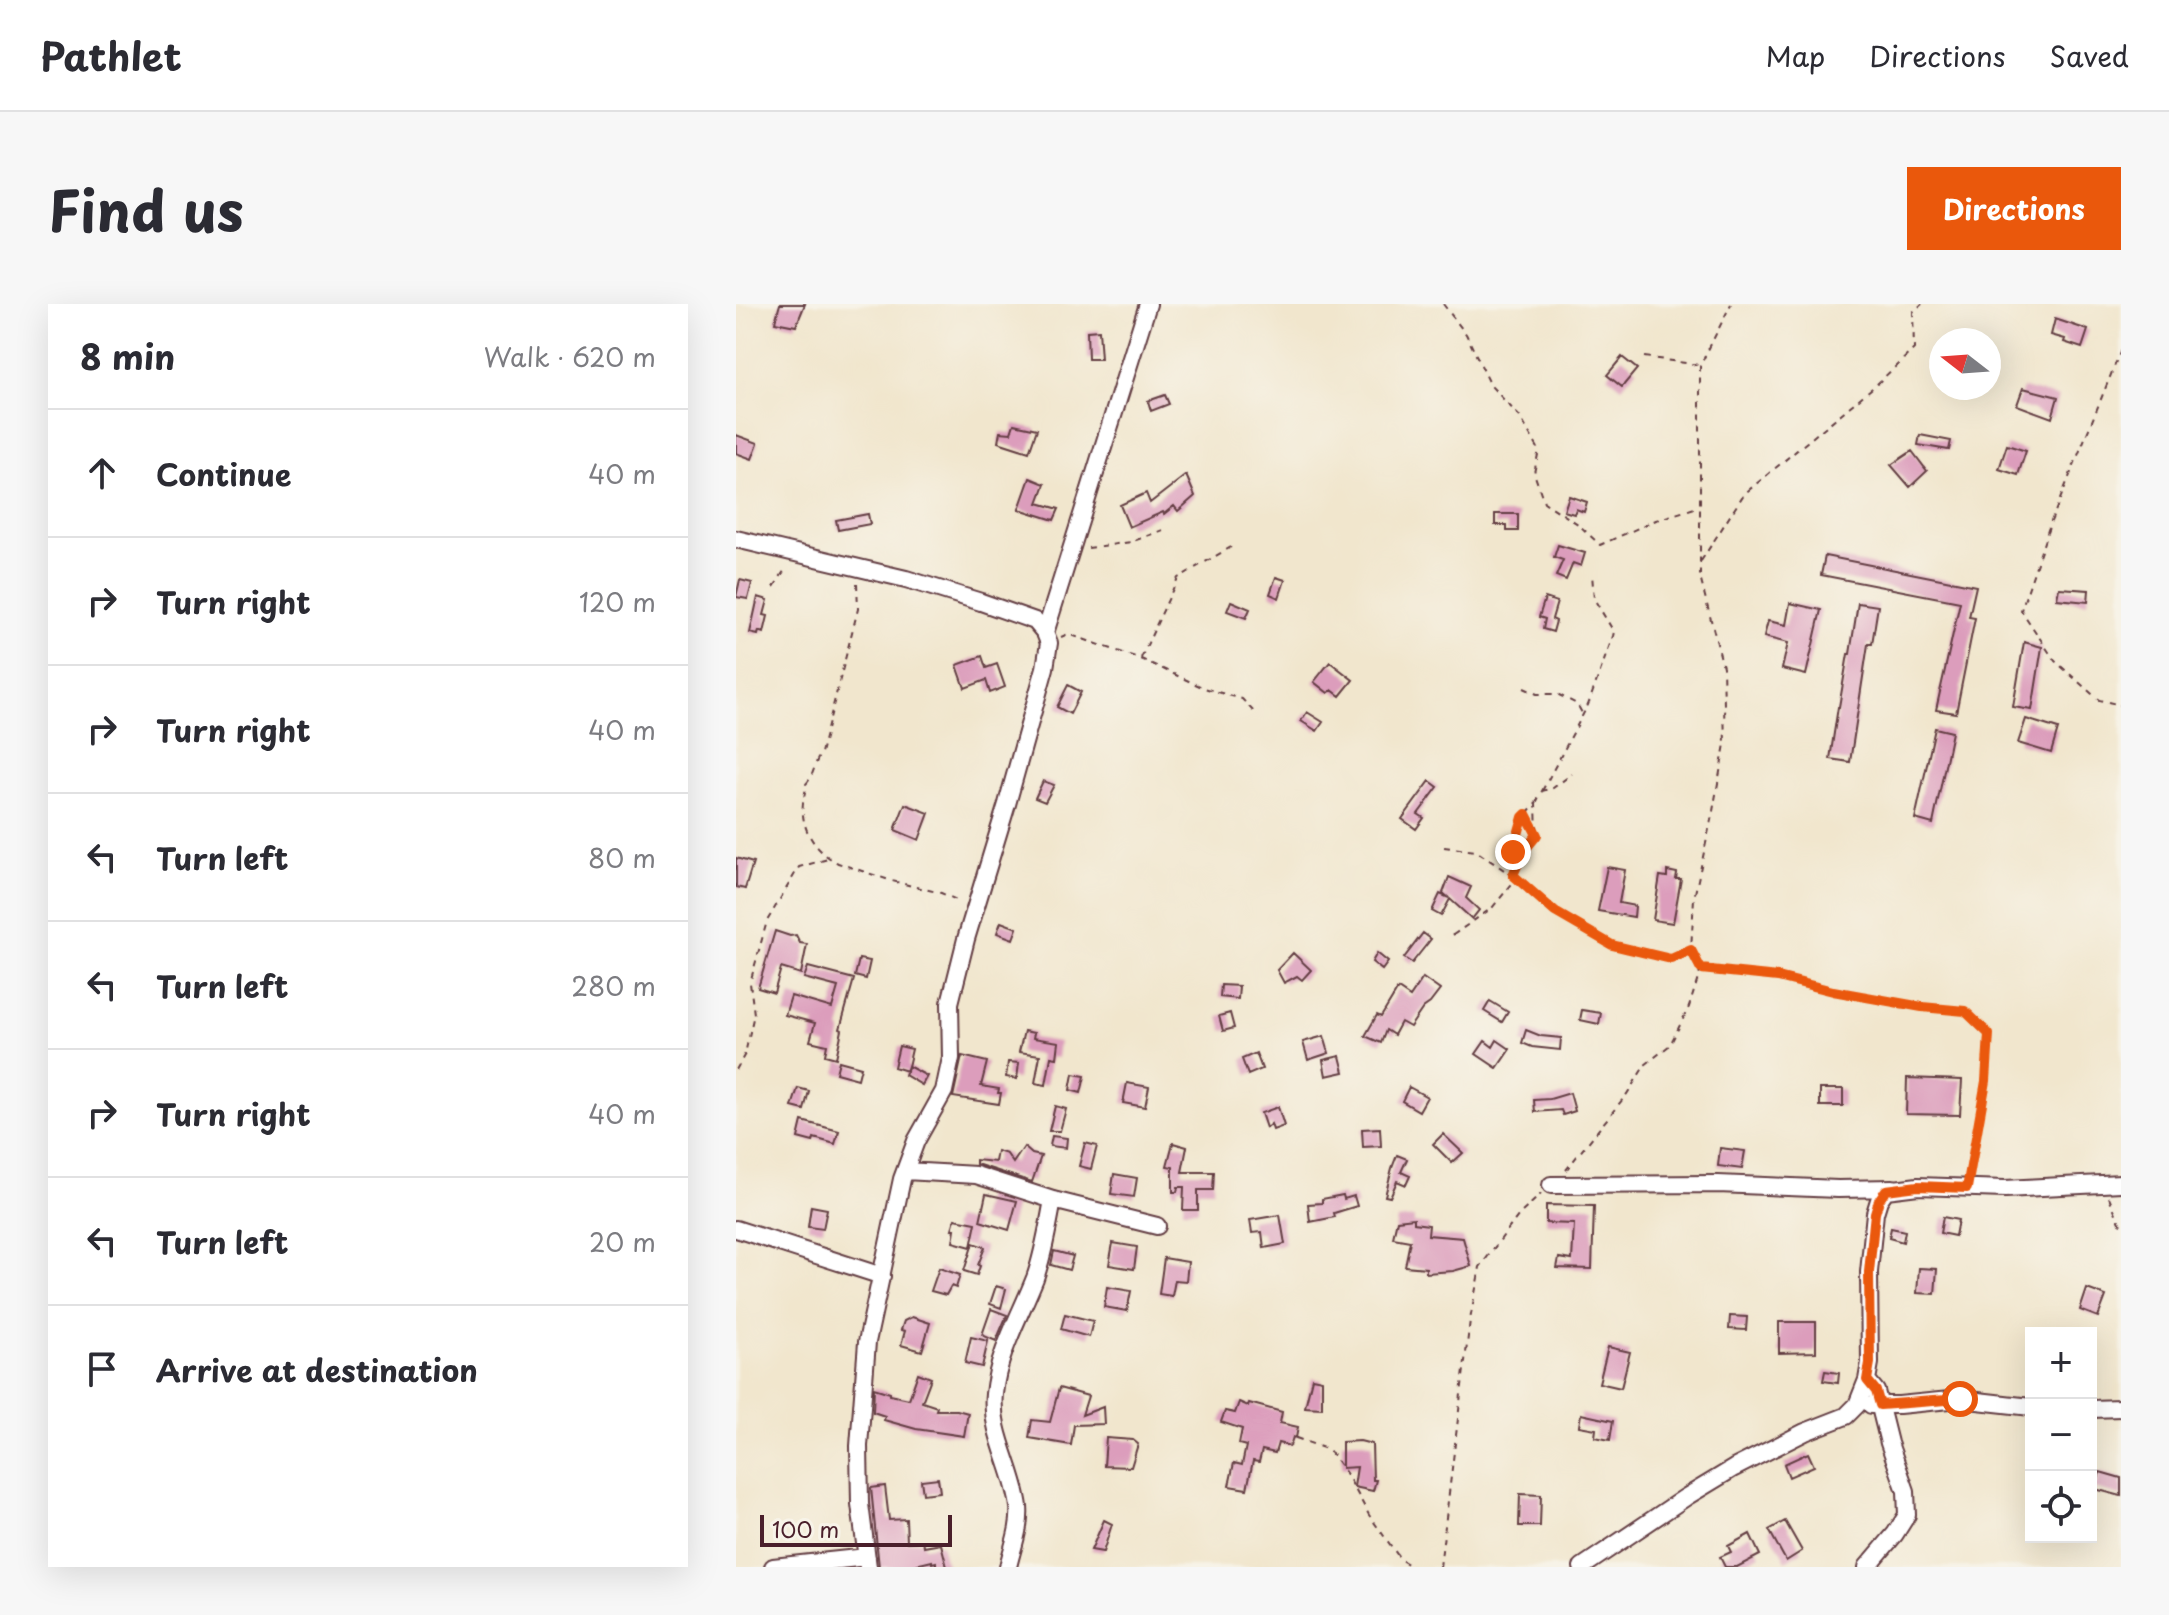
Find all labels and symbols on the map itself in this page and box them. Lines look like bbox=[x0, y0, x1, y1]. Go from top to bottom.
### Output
north arrow bbox=[1929, 328, 2001, 400]
route end bbox=[1495, 834, 1531, 870]
route start bbox=[1942, 1381, 1978, 1417]
scale bar bbox=[760, 1511, 952, 1547]

